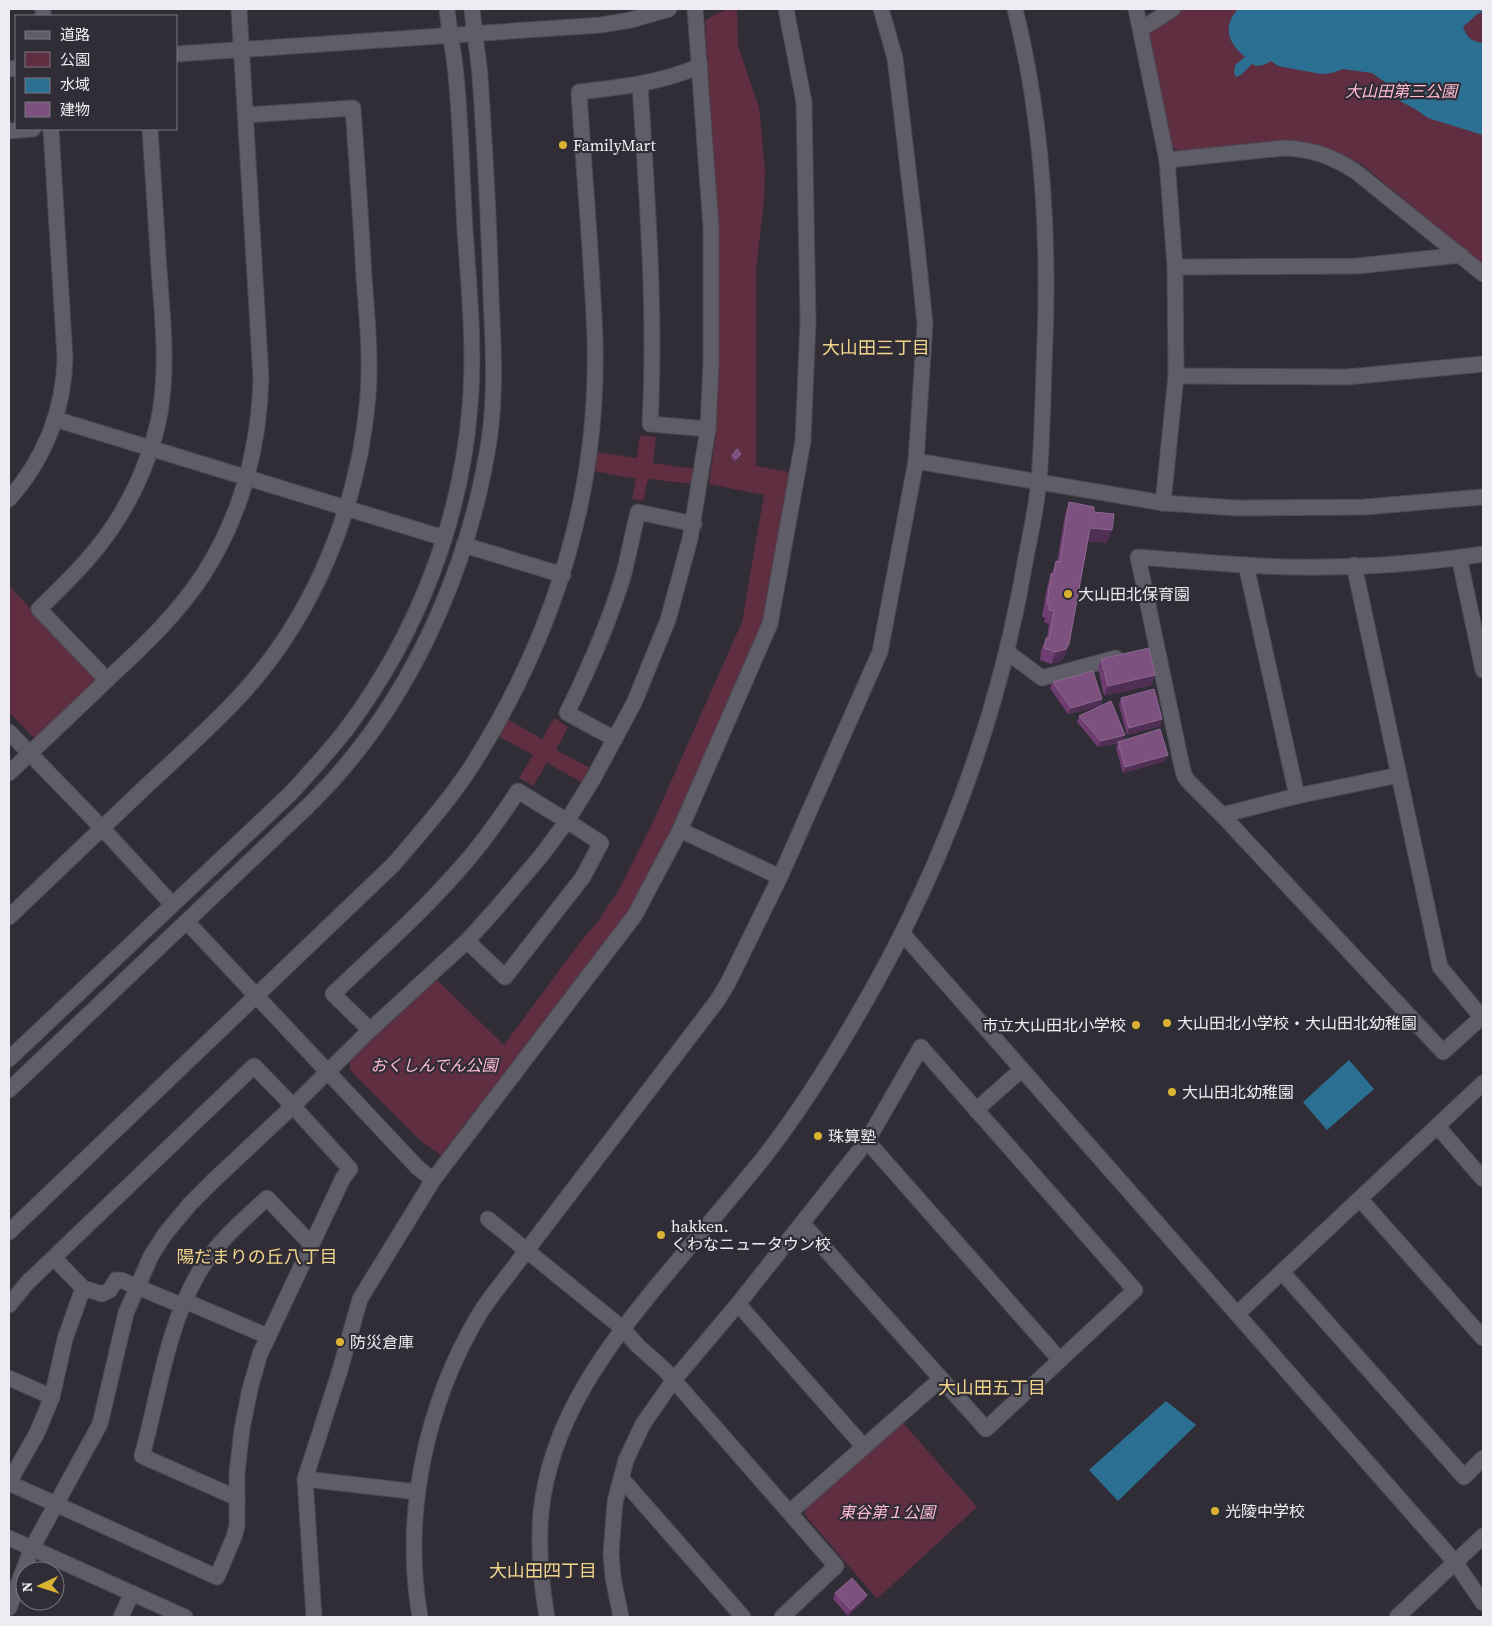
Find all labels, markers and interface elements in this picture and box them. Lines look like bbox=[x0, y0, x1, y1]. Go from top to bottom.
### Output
legend bbox=[15, 15, 178, 130]
text: 道路 bbox=[60, 24, 90, 45]
text: 公園 bbox=[60, 49, 90, 70]
text: 水域 bbox=[60, 74, 90, 95]
park label: 大山田第三公園 bbox=[1345, 80, 1459, 102]
text: 建物 bbox=[60, 99, 90, 120]
place label: FamilyMart bbox=[573, 134, 657, 156]
marker: FamilyMart bbox=[557, 139, 569, 151]
district label: 大山田三丁目 bbox=[822, 335, 930, 360]
place label: 大山田北保育園 bbox=[1078, 583, 1190, 605]
marker: 大山田北保育園 bbox=[1062, 588, 1074, 600]
place label: 大山田北小学校・大山田北幼稚園 bbox=[1177, 1012, 1417, 1034]
place label: 市立大山田北小学校 bbox=[982, 1014, 1126, 1036]
marker: 大山田北小学校・大山田北幼稚園 bbox=[1161, 1017, 1173, 1029]
marker: 市立大山田北小学校 bbox=[1130, 1019, 1142, 1031]
park label: おくしんでん公園 bbox=[370, 1054, 500, 1076]
place label: 大山田北幼稚園 bbox=[1182, 1081, 1294, 1103]
marker: 大山田北幼稚園 bbox=[1166, 1086, 1178, 1098]
place label: 珠算塾 bbox=[828, 1125, 876, 1147]
marker: 珠算塾 bbox=[812, 1130, 824, 1142]
place label: hakken. くわなニュータウン校 bbox=[671, 1215, 831, 1255]
marker: hakken. くわなニュータウン校 bbox=[655, 1229, 667, 1241]
district label: 陽だまりの丘八丁目 bbox=[176, 1244, 338, 1269]
place label: 防災倉庫 bbox=[350, 1331, 414, 1353]
marker: 防災倉庫 bbox=[334, 1336, 346, 1348]
district label: 大山田五丁目 bbox=[938, 1375, 1046, 1400]
place label: 光陵中学校 bbox=[1225, 1500, 1305, 1522]
park label: 東谷第１公園 bbox=[839, 1501, 937, 1523]
marker: 光陵中学校 bbox=[1209, 1505, 1221, 1517]
district label: 大山田四丁目 bbox=[489, 1558, 597, 1583]
north arrow bbox=[15, 1561, 65, 1611]
text: N bbox=[17, 1581, 37, 1593]

